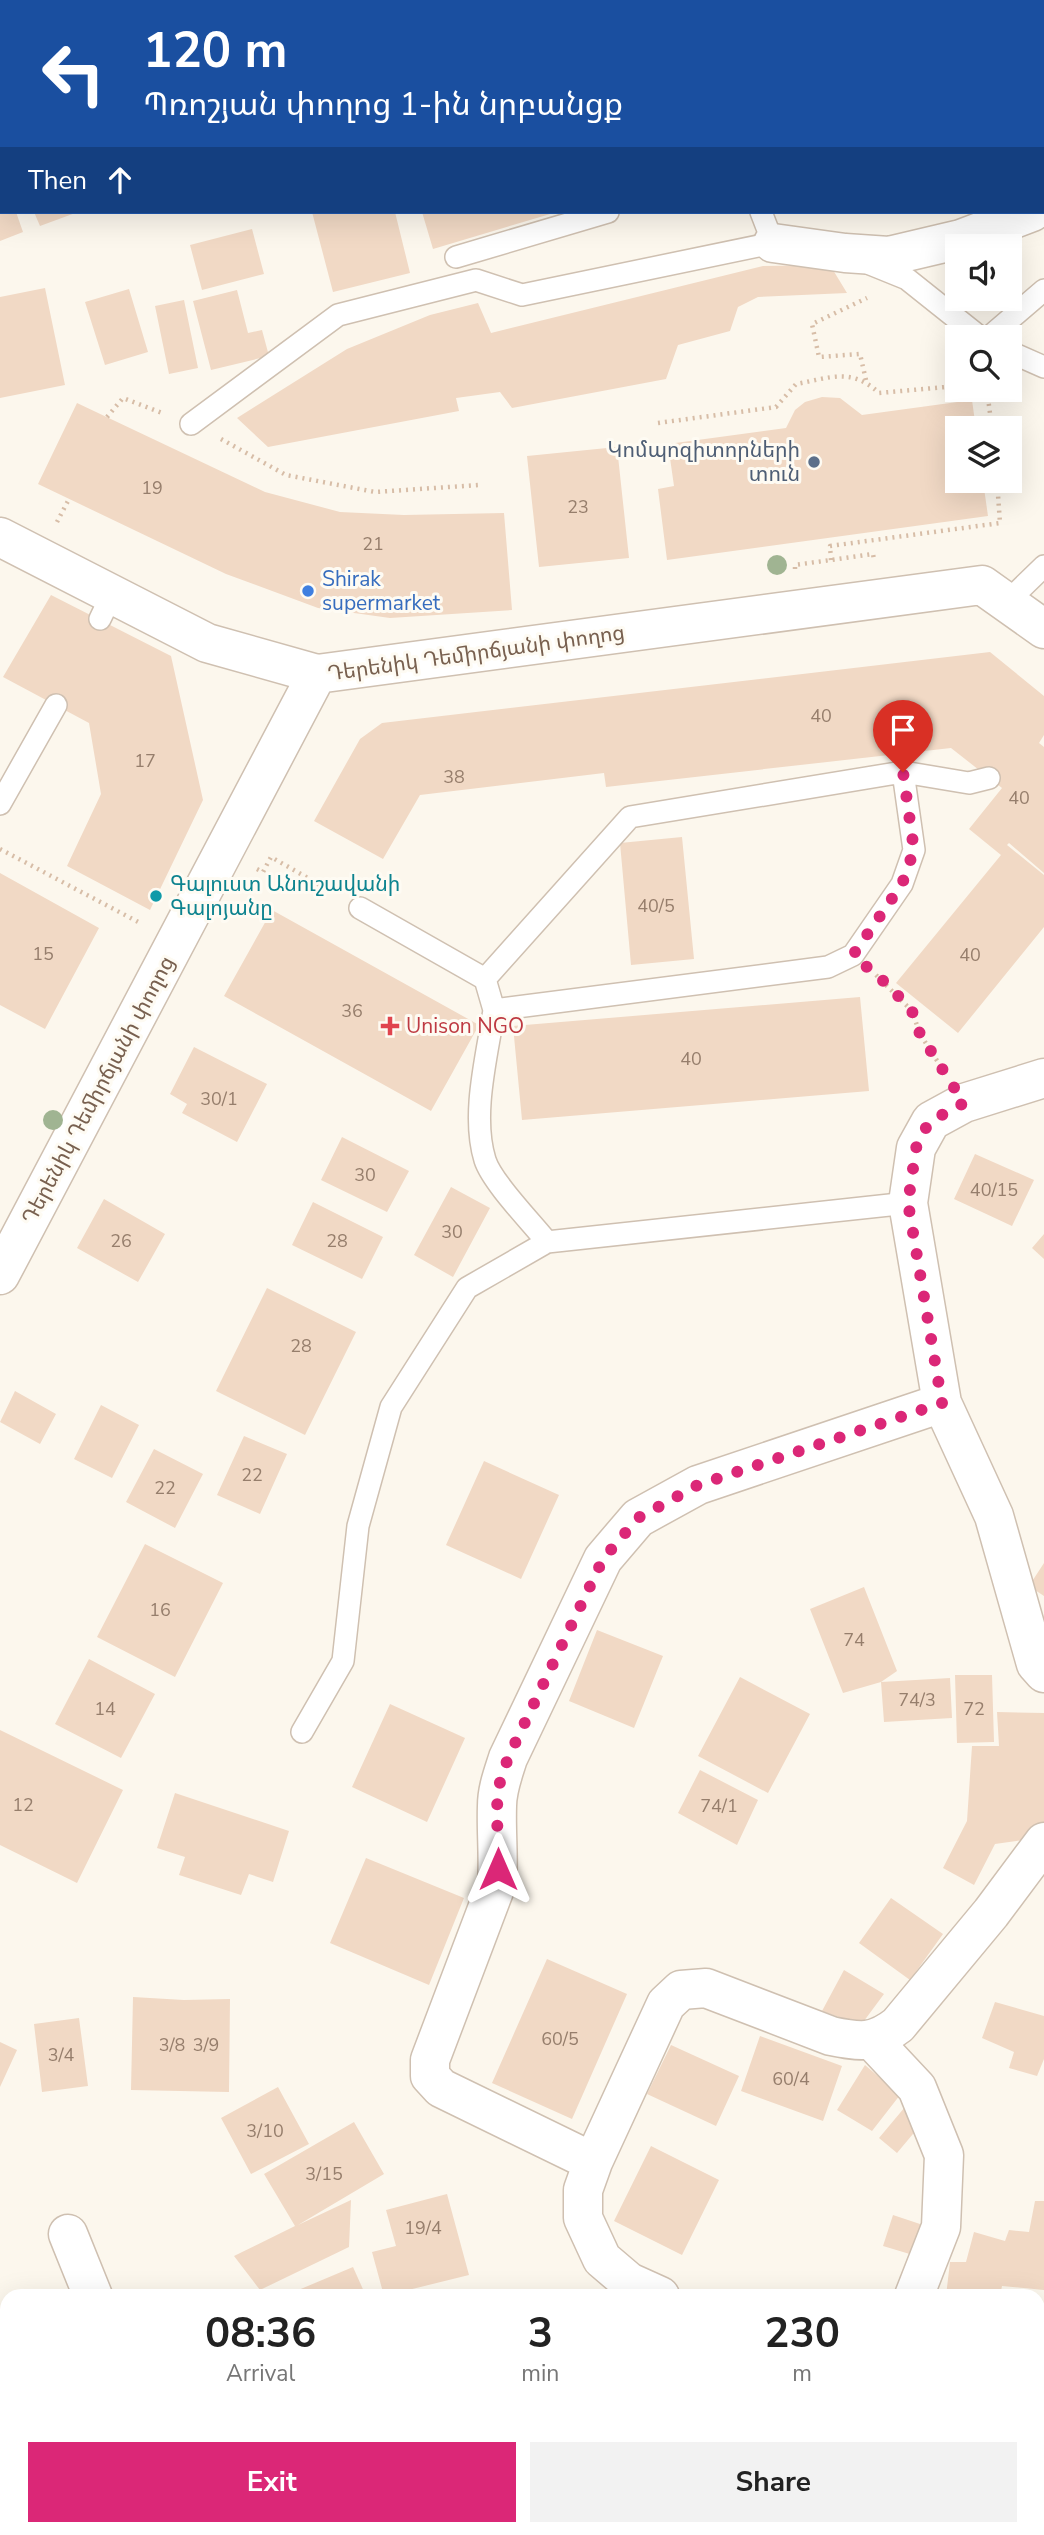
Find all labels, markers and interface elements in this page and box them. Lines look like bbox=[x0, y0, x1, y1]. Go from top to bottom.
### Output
text: 120 m bbox=[143, 17, 287, 84]
icon: left bbox=[28, 28, 119, 119]
text: Պռոշյան փողոց 1-ին նրբանցք bbox=[143, 83, 623, 126]
icon: ahead bbox=[101, 161, 139, 199]
text: Then bbox=[28, 163, 87, 198]
map controls bbox=[945, 234, 1022, 493]
button: sound bbox=[945, 234, 1022, 311]
button: search bbox=[945, 325, 1022, 402]
button: layers bbox=[945, 416, 1022, 493]
place label: Կոմպոզիտորների տուն bbox=[608, 436, 800, 488]
marker: Կոմպոզիտորների տուն bbox=[806, 454, 822, 470]
house number: 19 bbox=[141, 476, 163, 500]
house number: 23 bbox=[567, 495, 589, 519]
house number: 21 bbox=[362, 532, 384, 556]
place label: Shirak supermarket bbox=[322, 565, 441, 617]
marker: Shirak supermarket bbox=[300, 583, 316, 599]
street label: Դերենիկ Դեմիրճյանի փողոց bbox=[325, 618, 627, 688]
pin bbox=[873, 700, 933, 772]
house number: 40 bbox=[810, 704, 832, 728]
icon: arrive bbox=[884, 711, 922, 749]
house number: 17 bbox=[134, 749, 156, 773]
house number: 38 bbox=[443, 765, 465, 789]
house number: 40 bbox=[1008, 786, 1030, 810]
place label: Գալուստ Անուշավանի Գալոյանը bbox=[170, 870, 400, 922]
marker: Գալուստ Անուշավանի Գալոյանը bbox=[148, 888, 164, 904]
house number: 40/5 bbox=[637, 894, 675, 918]
house number: 15 bbox=[32, 942, 54, 966]
house number: 40 bbox=[959, 943, 981, 967]
street label: Դերենիկ Դեմիրճյանի փողոց bbox=[15, 951, 181, 1229]
house number: 36 bbox=[341, 999, 363, 1023]
place label: Unison NGO bbox=[406, 1012, 524, 1040]
marker: Unison NGO bbox=[380, 1016, 400, 1036]
house number: 40 bbox=[680, 1047, 702, 1071]
house number: 30/1 bbox=[200, 1087, 238, 1111]
house number: 30 bbox=[354, 1163, 376, 1187]
house number: 40/15 bbox=[970, 1178, 1018, 1202]
house number: 30 bbox=[441, 1220, 463, 1244]
house number: 26 bbox=[110, 1229, 132, 1253]
house number: 28 bbox=[326, 1229, 348, 1253]
house number: 28 bbox=[290, 1334, 312, 1358]
house number: 22 bbox=[241, 1463, 263, 1487]
house number: 22 bbox=[154, 1476, 176, 1500]
house number: 16 bbox=[149, 1598, 171, 1622]
house number: 74 bbox=[843, 1628, 865, 1652]
house number: 74/3 bbox=[898, 1688, 936, 1712]
house number: 14 bbox=[94, 1697, 116, 1721]
house number: 72 bbox=[963, 1697, 985, 1721]
house number: 12 bbox=[12, 1793, 34, 1817]
house number: 74/1 bbox=[700, 1794, 738, 1818]
position arrow bbox=[461, 1832, 535, 1906]
house number: 60/5 bbox=[541, 2027, 579, 2051]
house number: 3/8 bbox=[159, 2033, 185, 2057]
house number: 3/9 bbox=[193, 2033, 219, 2057]
house number: 3/4 bbox=[48, 2043, 75, 2067]
house number: 60/4 bbox=[772, 2067, 810, 2091]
house number: 3/10 bbox=[246, 2119, 284, 2143]
house number: 3/15 bbox=[305, 2162, 343, 2186]
house number: 19/4 bbox=[404, 2216, 442, 2240]
text: 08:36 bbox=[205, 2305, 316, 2362]
text: 3 bbox=[528, 2305, 553, 2362]
text: 230 bbox=[764, 2305, 840, 2362]
text: Arrival bbox=[226, 2358, 295, 2389]
text: min bbox=[521, 2358, 559, 2389]
text: m bbox=[792, 2358, 812, 2389]
button: Exit bbox=[28, 2442, 516, 2522]
button: Share bbox=[530, 2442, 1017, 2522]

